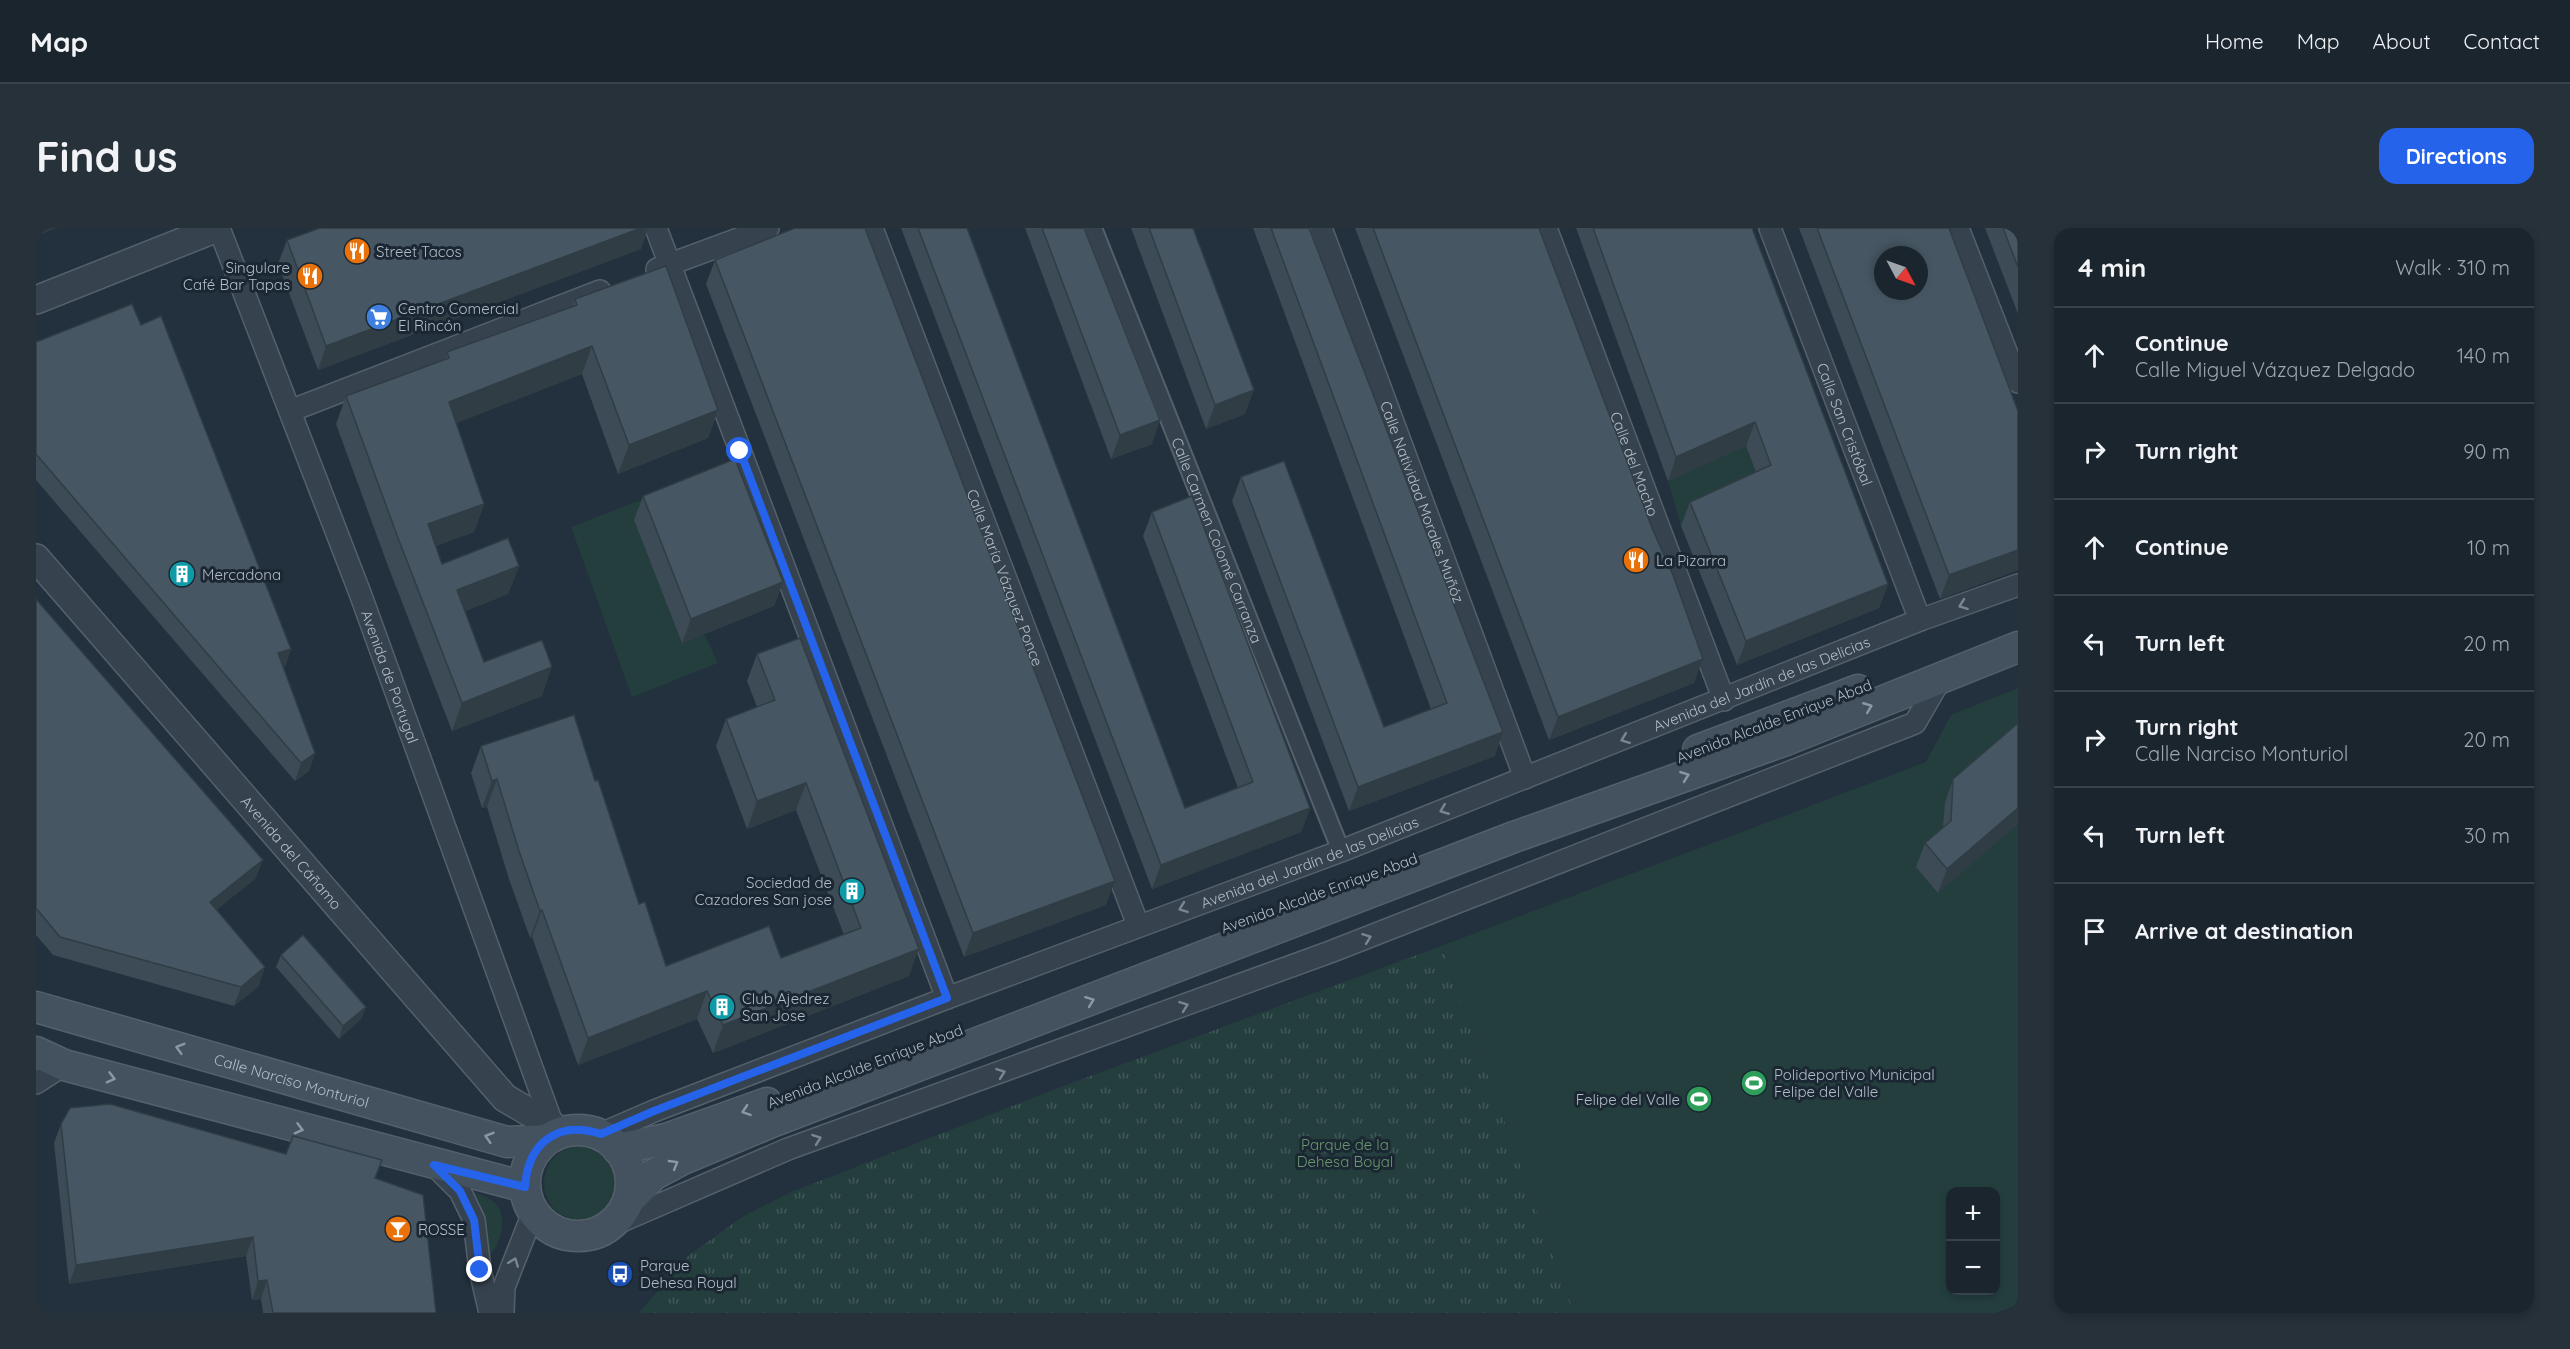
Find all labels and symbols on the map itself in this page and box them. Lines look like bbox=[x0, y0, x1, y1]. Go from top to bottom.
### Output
restaurant icon: Street Tacos bbox=[342, 236, 372, 266]
place label: Street Tacos bbox=[376, 242, 462, 261]
north arrow bbox=[1874, 246, 1928, 300]
place label: Singulare Café Bar Tapas bbox=[183, 258, 290, 294]
restaurant icon: Singulare Café Bar Tapas bbox=[295, 261, 325, 291]
place label: Centro Comercial El Rincón bbox=[398, 299, 519, 335]
supermarket icon: Centro Comercial El Rincón bbox=[364, 302, 394, 332]
street label: Calle San Cristóbal bbox=[1813, 360, 1877, 488]
street label: Calle Natividad Morales Muñóz bbox=[1376, 398, 1469, 605]
street label: Calle del Macho bbox=[1607, 409, 1663, 519]
street label: Calle Carmen Colomé Carranza bbox=[1168, 435, 1267, 646]
route start bbox=[726, 437, 752, 463]
street label: Calle María Vázquez Ponce bbox=[963, 486, 1048, 669]
restaurant icon: La Pizarra bbox=[1621, 545, 1651, 575]
place label: La Pizarra bbox=[1656, 551, 1726, 570]
building icon: Mercadona bbox=[167, 559, 197, 589]
place label: Mercadona bbox=[202, 565, 281, 584]
one-way arrow bbox=[1958, 598, 1969, 610]
street label: Avenida de Portugal bbox=[357, 607, 423, 746]
street label: Avenida del Jardín de las Delicias bbox=[1650, 631, 1873, 735]
street label: Avenida Alcalde Enrique Abad bbox=[1674, 675, 1874, 767]
one-way arrow bbox=[1862, 702, 1872, 715]
one-way arrow bbox=[1621, 731, 1631, 744]
one-way arrow bbox=[1679, 771, 1690, 784]
street label: Avenida del Cáñamo bbox=[237, 792, 346, 913]
one-way arrow bbox=[1439, 803, 1450, 815]
street label: Avenida del Jardín de las Delicias bbox=[1198, 812, 1421, 912]
street label: Avenida Alcalde Enrique Abad bbox=[1218, 849, 1420, 937]
place label: Sociedad de Cazadores San jose bbox=[695, 873, 832, 909]
building icon: Sociedad de Cazadores San jose bbox=[837, 876, 867, 906]
one-way arrow bbox=[1178, 901, 1189, 914]
one-way arrow bbox=[1360, 933, 1371, 945]
place label: Club Ajedrez San Jose bbox=[742, 989, 829, 1025]
building icon: Club Ajedrez San Jose bbox=[707, 992, 737, 1022]
one-way arrow bbox=[1084, 995, 1095, 1008]
one-way arrow bbox=[1178, 1000, 1189, 1013]
street label: Avenida Alcalde Enrique Abad bbox=[765, 1020, 965, 1112]
one-way arrow bbox=[175, 1043, 186, 1055]
street label: Calle Narciso Monturiol bbox=[212, 1049, 371, 1111]
place label: Polideportivo Municipal Felipe del Valle bbox=[1774, 1065, 1935, 1101]
one-way arrow bbox=[995, 1067, 1005, 1080]
sports icon: Polideportivo Municipal Felipe del Valle bbox=[1739, 1068, 1769, 1098]
one-way arrow bbox=[105, 1071, 116, 1083]
sports icon: Felipe del Valle bbox=[1684, 1084, 1714, 1114]
place label: Felipe del Valle bbox=[1576, 1090, 1680, 1109]
one-way arrow bbox=[741, 1103, 752, 1116]
one-way arrow bbox=[294, 1121, 304, 1134]
one-way arrow bbox=[484, 1132, 495, 1144]
one-way arrow bbox=[811, 1133, 822, 1146]
park label: Parque de la Dehesa Boyal bbox=[1297, 1135, 1393, 1171]
one-way arrow bbox=[668, 1159, 678, 1171]
bar icon: ROSSE bbox=[383, 1214, 413, 1244]
place label: ROSSE bbox=[418, 1220, 465, 1239]
route end bbox=[466, 1256, 492, 1282]
place label: Parque Dehesa Royal bbox=[640, 1256, 737, 1292]
one-way arrow bbox=[507, 1257, 519, 1268]
bus stop icon: Parque Dehesa Royal bbox=[605, 1259, 635, 1289]

